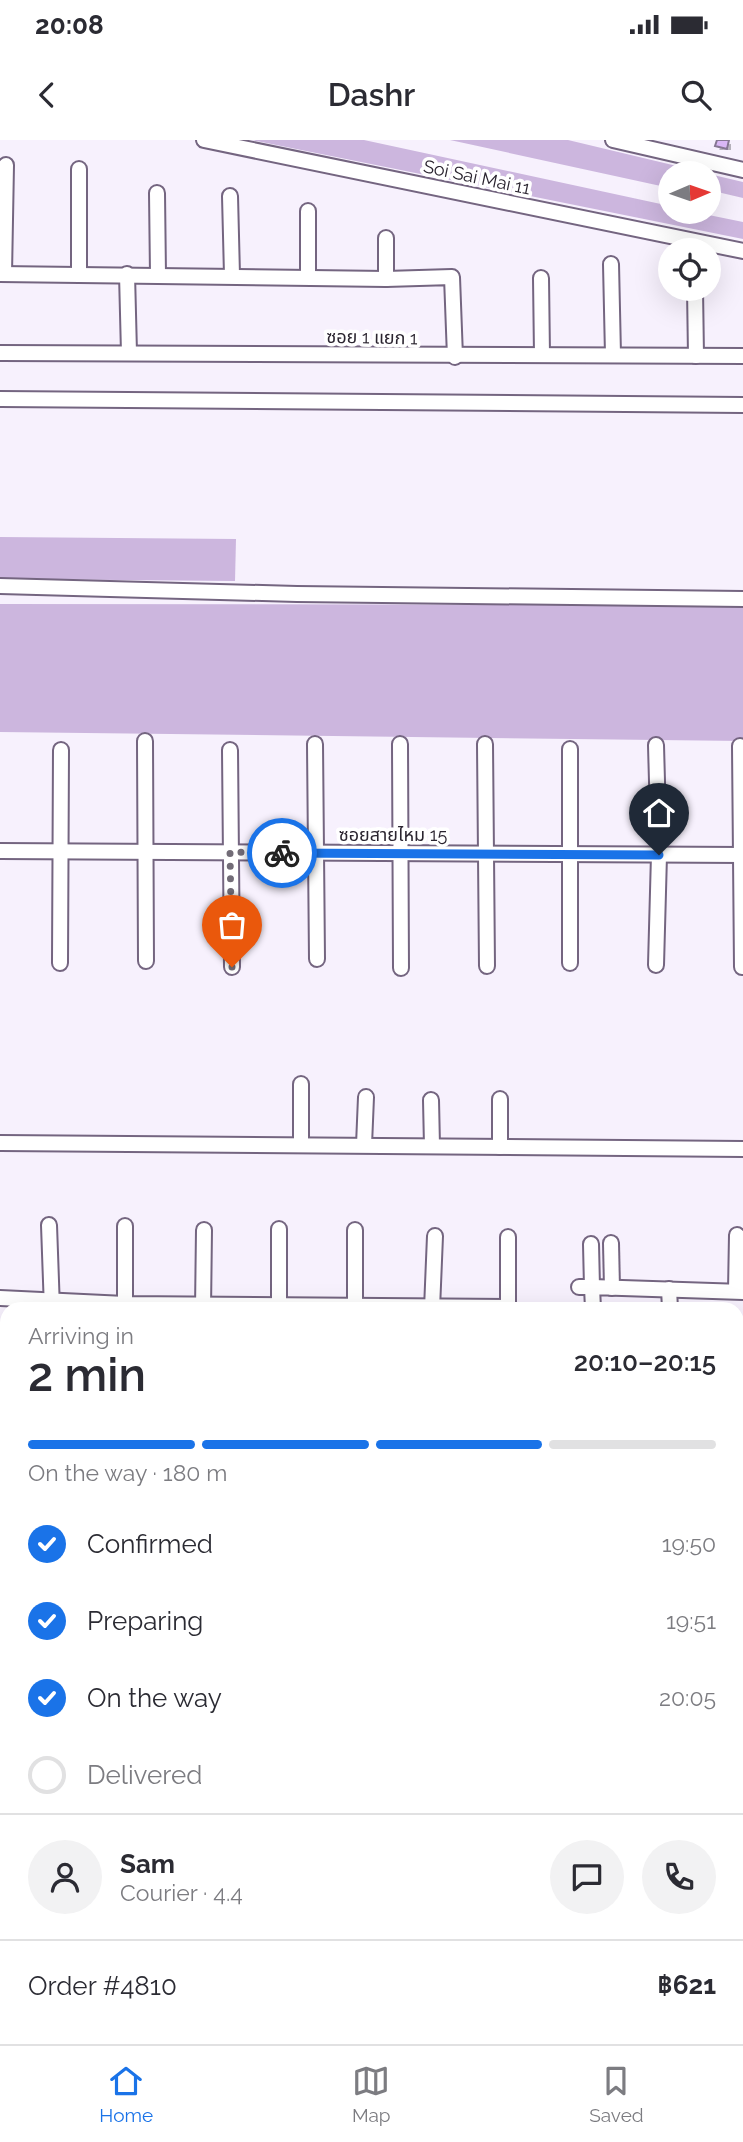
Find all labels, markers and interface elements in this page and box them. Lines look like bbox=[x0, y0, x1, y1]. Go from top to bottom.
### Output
text: 20:08 bbox=[35, 10, 104, 40]
icon: back bbox=[28, 76, 66, 114]
text: Dashr bbox=[328, 76, 415, 113]
icon: search bbox=[677, 76, 715, 114]
street label: Soi Sai Mai 11 bbox=[422, 155, 533, 199]
north arrow bbox=[658, 161, 721, 224]
map controls bbox=[658, 161, 721, 301]
button: locate bbox=[658, 238, 721, 301]
street label: ซอย 1 แยก 1 bbox=[326, 326, 418, 348]
pin bbox=[629, 783, 689, 855]
icon: home bbox=[640, 794, 678, 832]
courier bbox=[247, 818, 317, 888]
street label: ซอยสายไหม 15 bbox=[339, 824, 447, 845]
icon: bike bbox=[263, 834, 301, 872]
pin bbox=[202, 895, 262, 967]
icon: bag bbox=[213, 906, 251, 944]
text: Arriving in bbox=[28, 1322, 134, 1349]
text: 20:10–20:15 bbox=[574, 1347, 716, 1377]
text: 2 min bbox=[28, 1348, 146, 1402]
text: On the way · 180 m bbox=[28, 1459, 227, 1486]
icon: check bbox=[28, 1525, 66, 1563]
text: Confirmed bbox=[87, 1529, 213, 1559]
text: 19:50 bbox=[662, 1530, 716, 1557]
icon: check bbox=[28, 1602, 66, 1640]
text: Preparing bbox=[87, 1606, 203, 1636]
text: 19:51 bbox=[666, 1607, 716, 1634]
icon: check bbox=[28, 1679, 66, 1717]
text: On the way bbox=[87, 1683, 222, 1713]
text: 20:05 bbox=[659, 1684, 716, 1711]
text: Delivered bbox=[87, 1760, 202, 1790]
button: person bbox=[28, 1840, 102, 1914]
button: chat bbox=[550, 1840, 624, 1914]
button: phone bbox=[642, 1840, 716, 1914]
text: Sam bbox=[120, 1849, 175, 1879]
text: Courier · 4.4 bbox=[120, 1879, 243, 1906]
text: ฿621 bbox=[658, 1970, 716, 2000]
text: Order #4810 bbox=[28, 1971, 177, 2001]
tab: Home bbox=[99, 2062, 153, 2126]
tab: Map bbox=[352, 2062, 391, 2126]
tab: Saved bbox=[589, 2062, 644, 2126]

